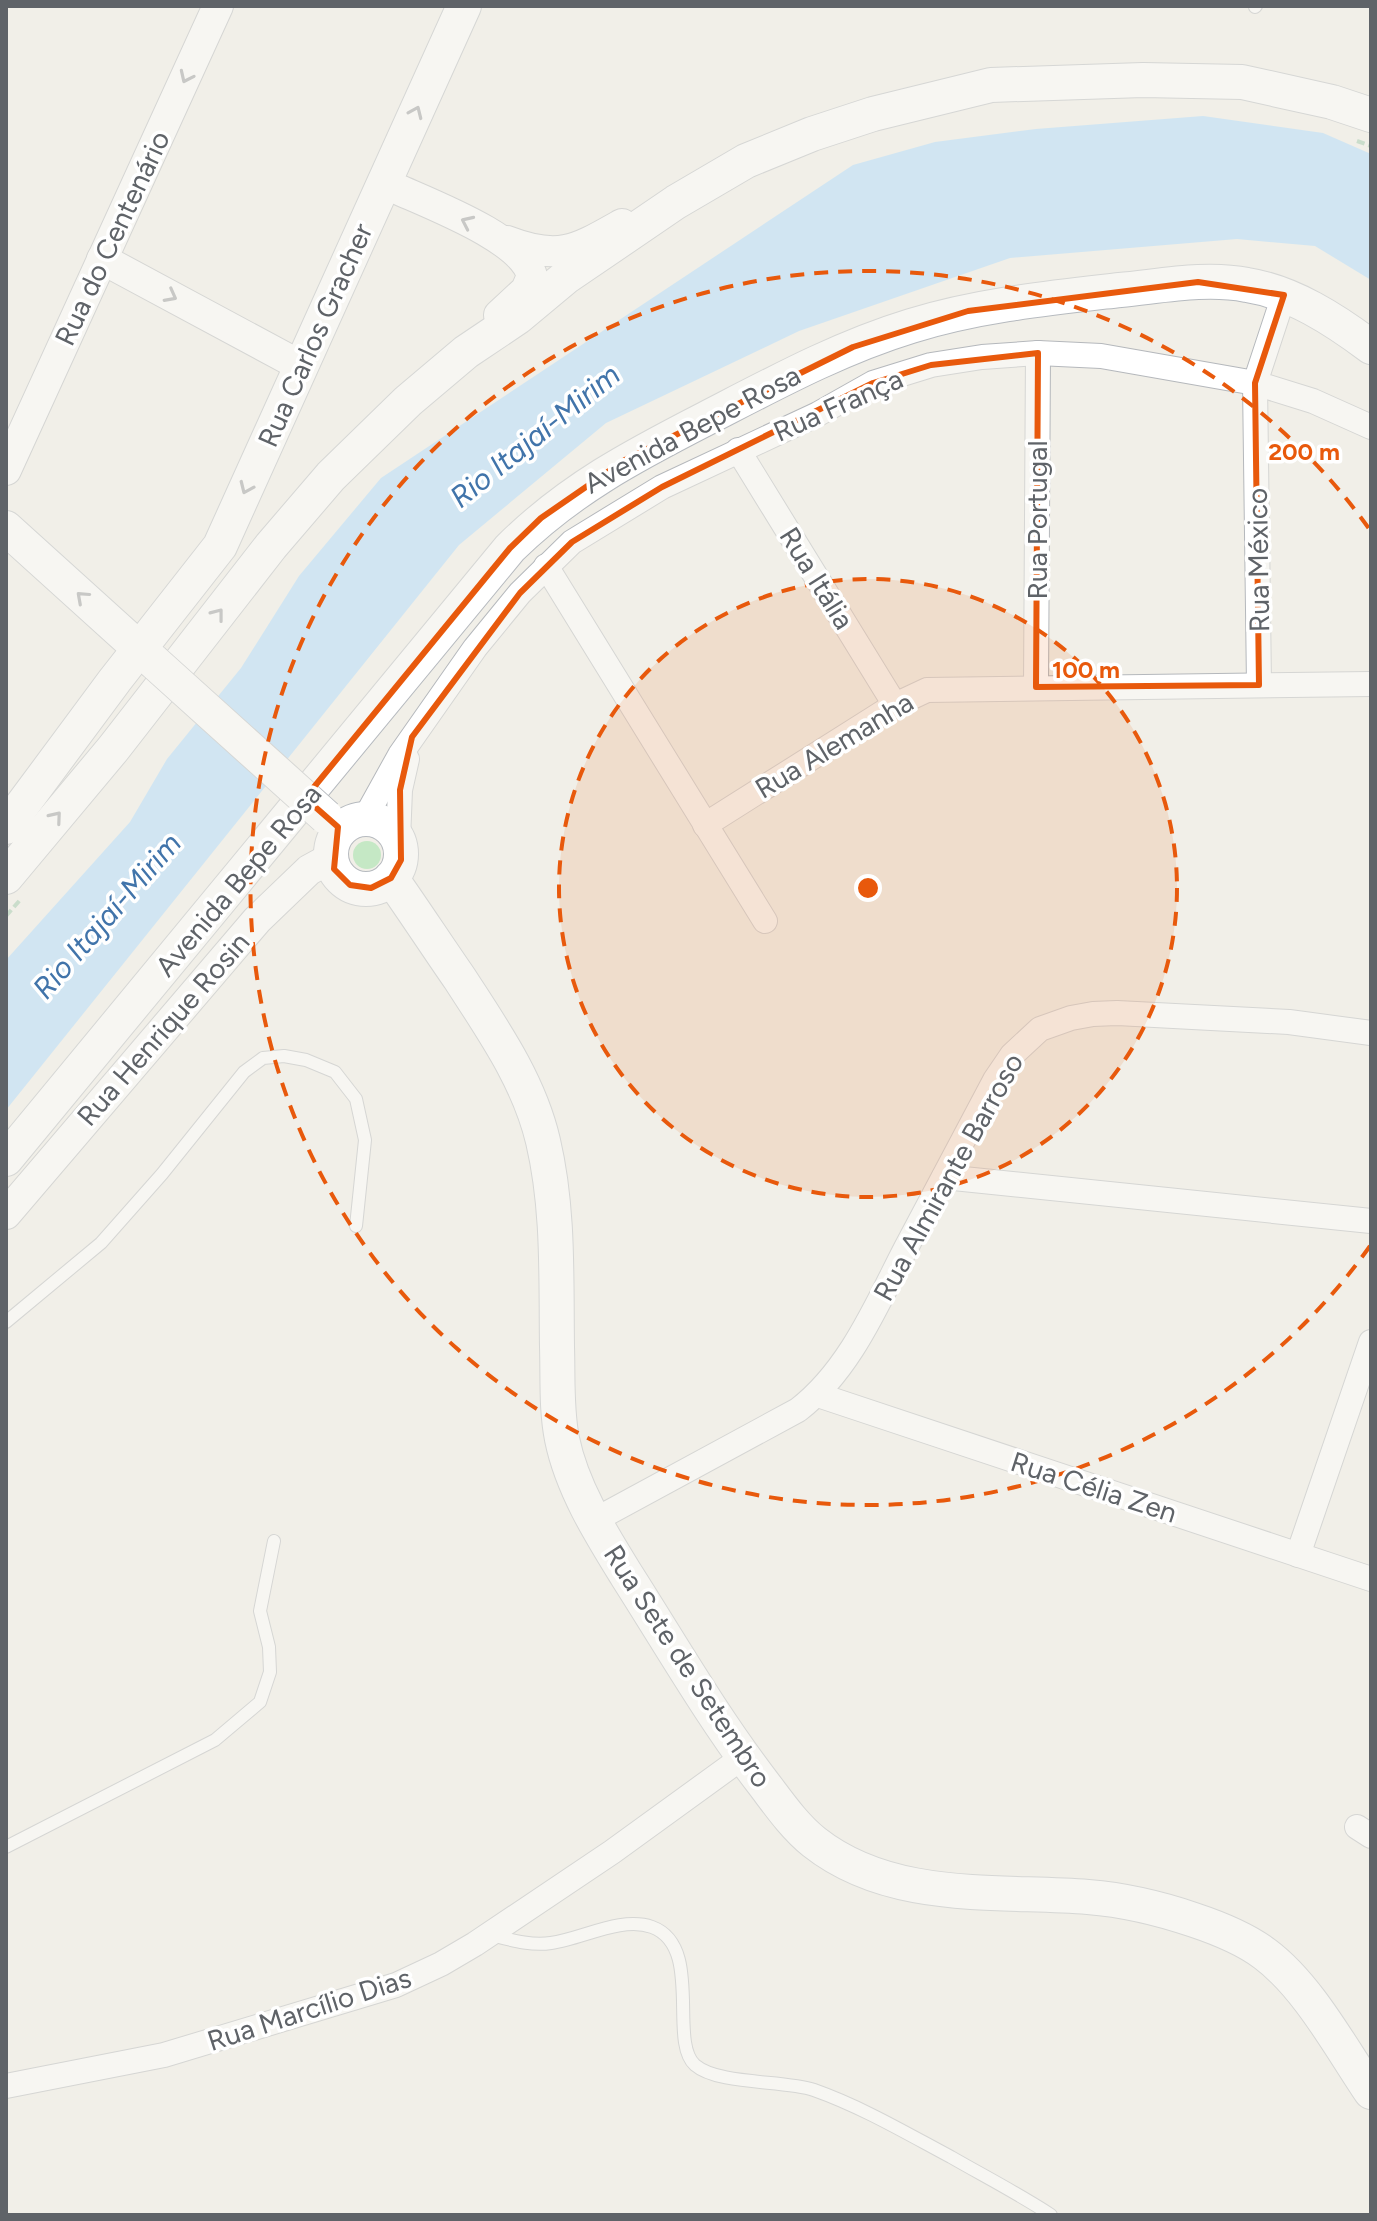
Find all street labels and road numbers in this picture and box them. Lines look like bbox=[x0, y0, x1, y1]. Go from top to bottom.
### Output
street label: Rua do Centenário bbox=[47, 125, 177, 351]
street label: Rua Carlos Gracher bbox=[250, 217, 380, 452]
street label: Avenida Bepe Rosa bbox=[578, 358, 806, 500]
street label: Rua França bbox=[768, 361, 908, 449]
street label: Rua Portugal bbox=[1020, 440, 1054, 600]
street label: Rua México bbox=[1240, 488, 1276, 632]
street label: Rua Itália bbox=[772, 521, 862, 635]
street label: Rua Alemanha bbox=[749, 684, 919, 806]
street label: Avenida Bepe Rosa bbox=[148, 777, 328, 983]
street label: Rua Henrique Rosin bbox=[70, 925, 256, 1133]
street label: Rua Almirante Barroso bbox=[866, 1047, 1030, 1307]
street label: Rua Célia Zen bbox=[1007, 1444, 1181, 1530]
street label: Rua Sete de Setembro bbox=[597, 1538, 779, 1794]
street label: Rua Marcílio Dias bbox=[203, 1960, 415, 2058]

